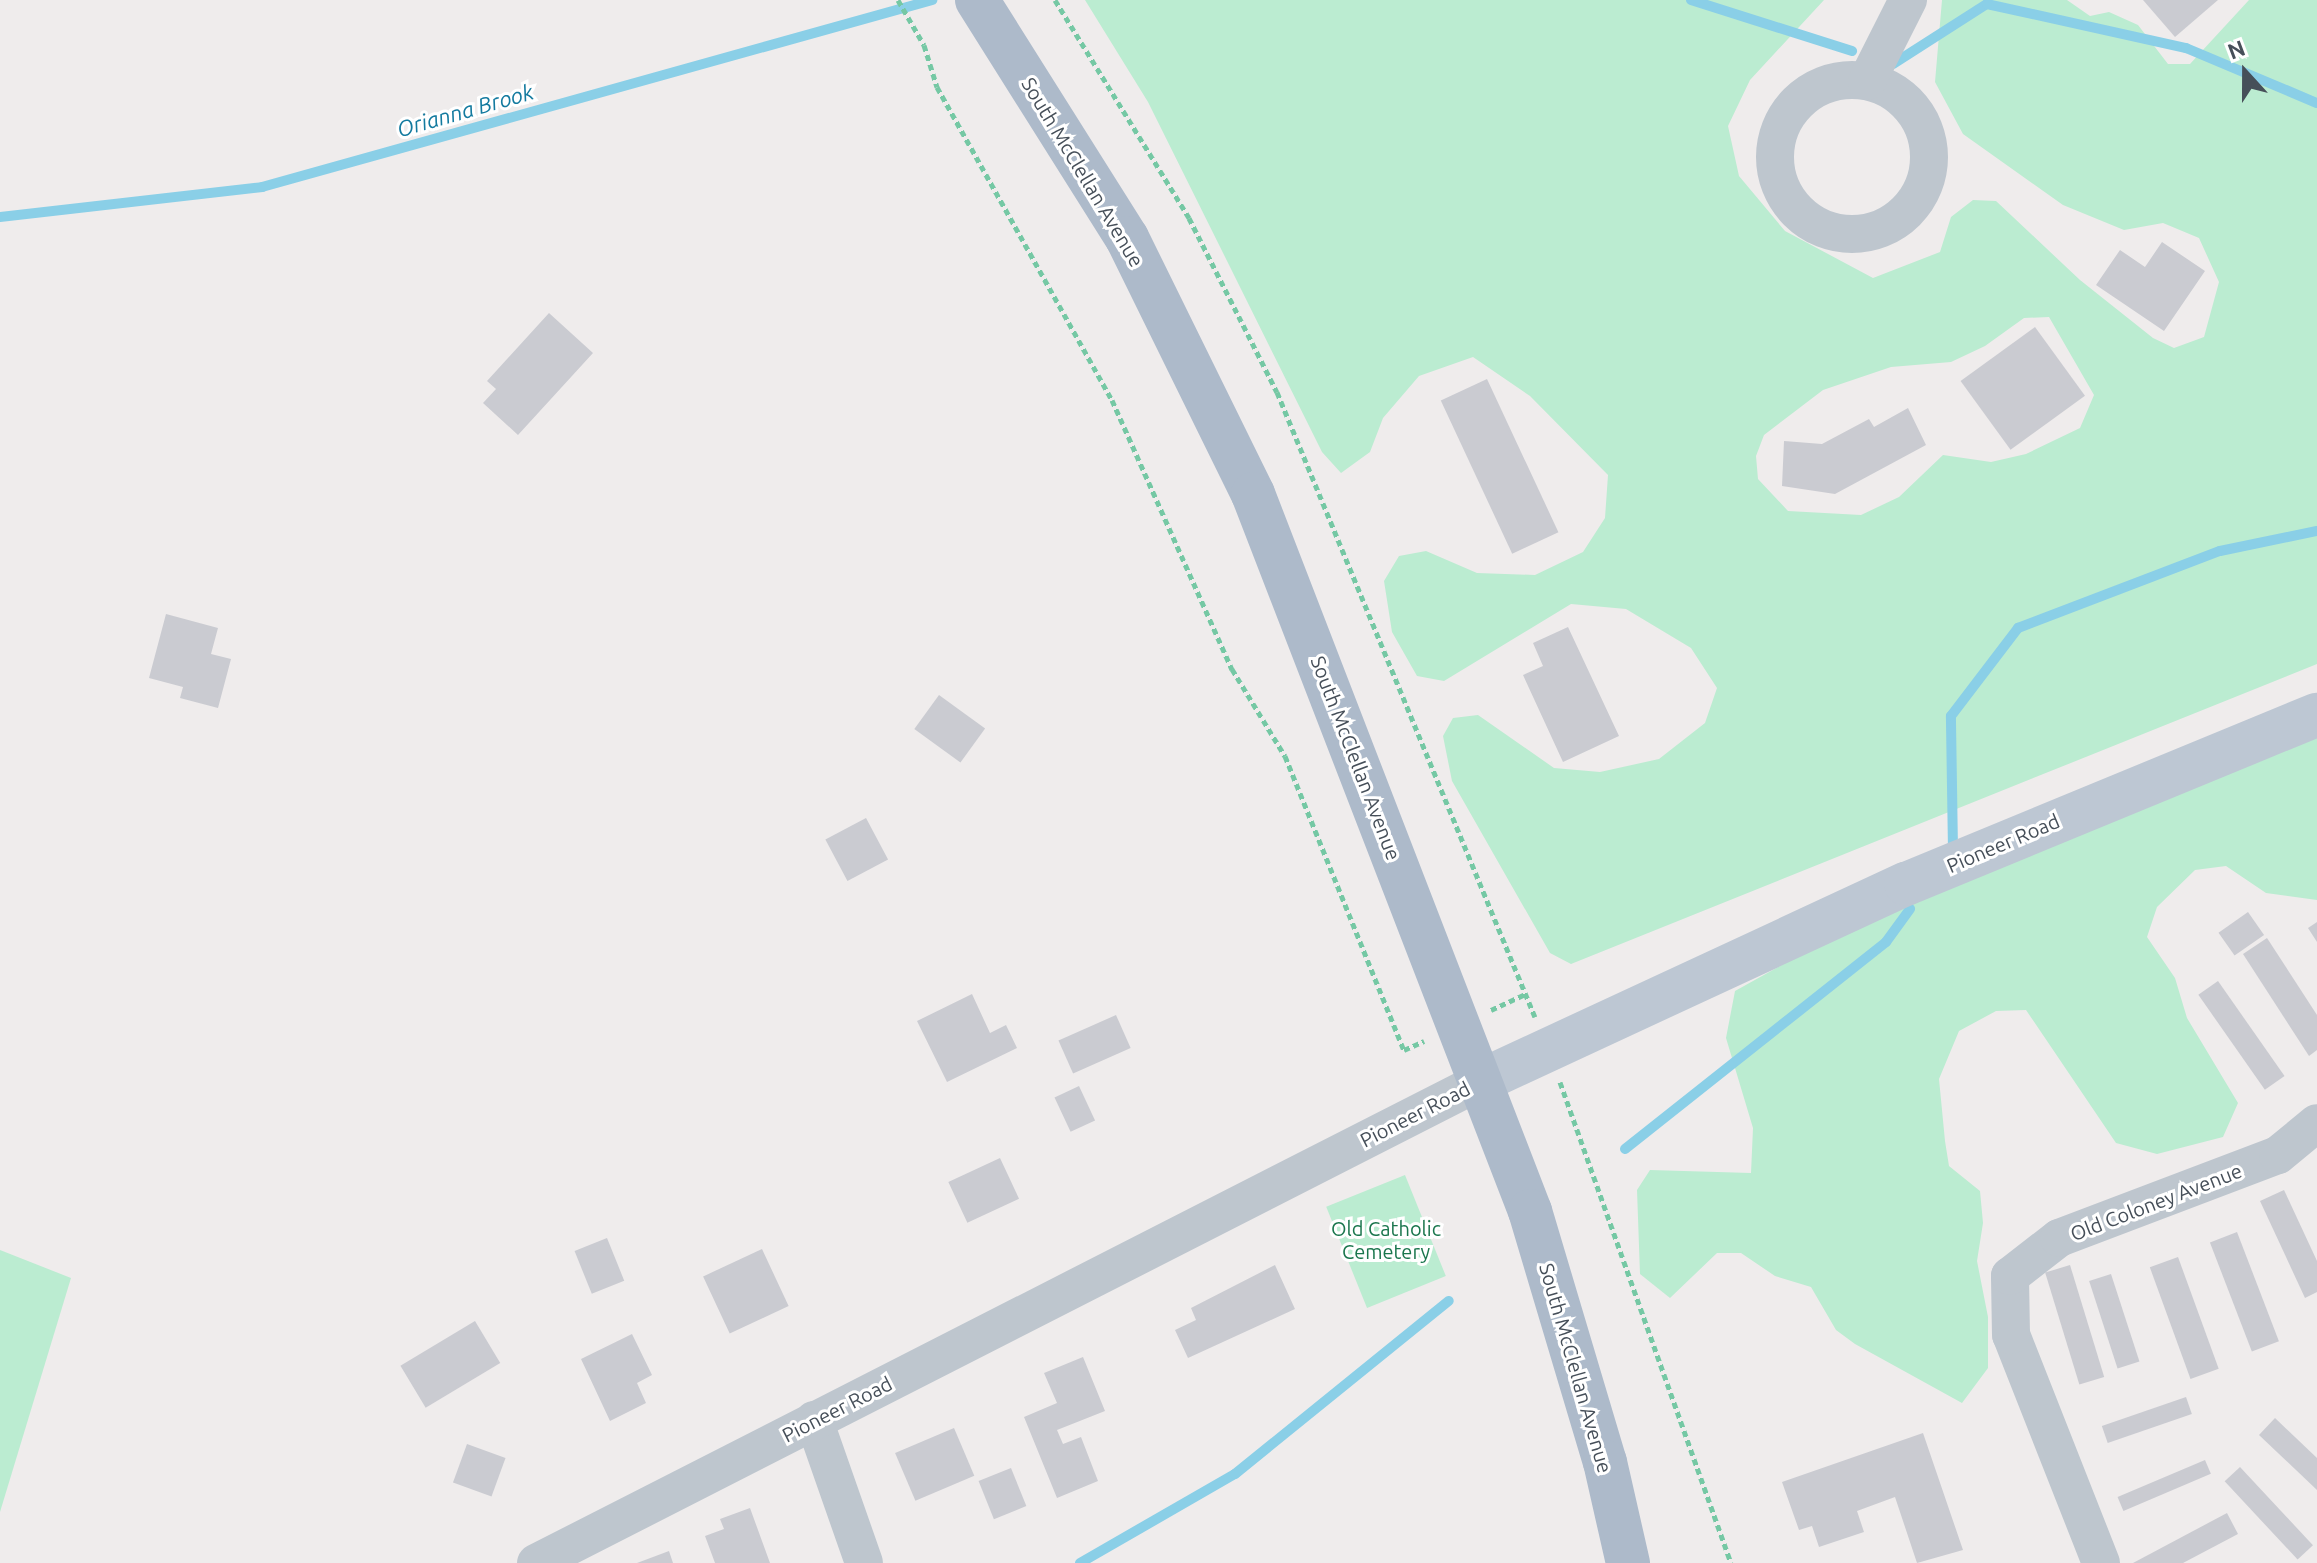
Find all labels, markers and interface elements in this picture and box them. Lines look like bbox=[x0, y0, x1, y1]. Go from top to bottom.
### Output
north arrow bbox=[2205, 32, 2285, 112]
text: N bbox=[2224, 35, 2248, 64]
street label: South McClellan Avenue bbox=[1017, 73, 1149, 271]
water label: Orianna Brook bbox=[394, 78, 536, 142]
street label: South McClellan Avenue bbox=[1306, 652, 1406, 864]
street label: Pioneer Road bbox=[1943, 808, 2063, 878]
street label: Pioneer Road bbox=[1356, 1076, 1474, 1152]
street label: Old Coloney Avenue bbox=[2067, 1158, 2245, 1246]
park label: Old Catholic Cemetery bbox=[1331, 1217, 1441, 1264]
street label: South McClellan Avenue bbox=[1535, 1260, 1617, 1476]
street label: Pioneer Road bbox=[778, 1371, 896, 1447]

